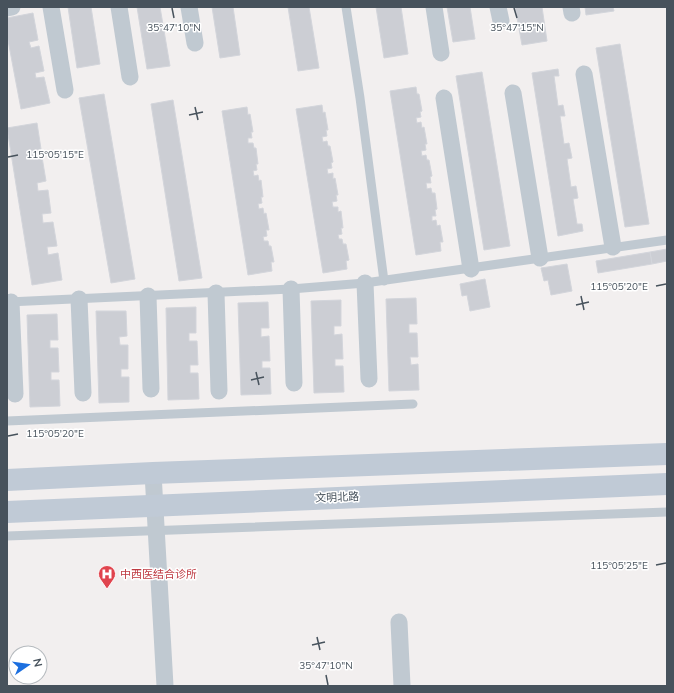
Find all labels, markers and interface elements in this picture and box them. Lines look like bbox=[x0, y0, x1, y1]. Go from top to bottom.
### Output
text: 35°47'10"N bbox=[147, 21, 201, 34]
text: 35°47'15"N bbox=[490, 21, 544, 34]
text: 115°05'15"E bbox=[26, 148, 84, 161]
text: 115°05'20"E bbox=[590, 280, 648, 293]
text: 115°05'20"E bbox=[26, 427, 84, 440]
street label: 文明北路 bbox=[315, 489, 359, 505]
text: 115°05'25"E bbox=[590, 559, 648, 572]
hospital icon: 中西医结合诊所 bbox=[97, 564, 117, 589]
place label: 中西医结合诊所 bbox=[120, 567, 197, 581]
north arrow bbox=[8, 645, 48, 685]
text: N bbox=[30, 657, 45, 668]
text: 35°47'10"N bbox=[299, 659, 353, 672]

